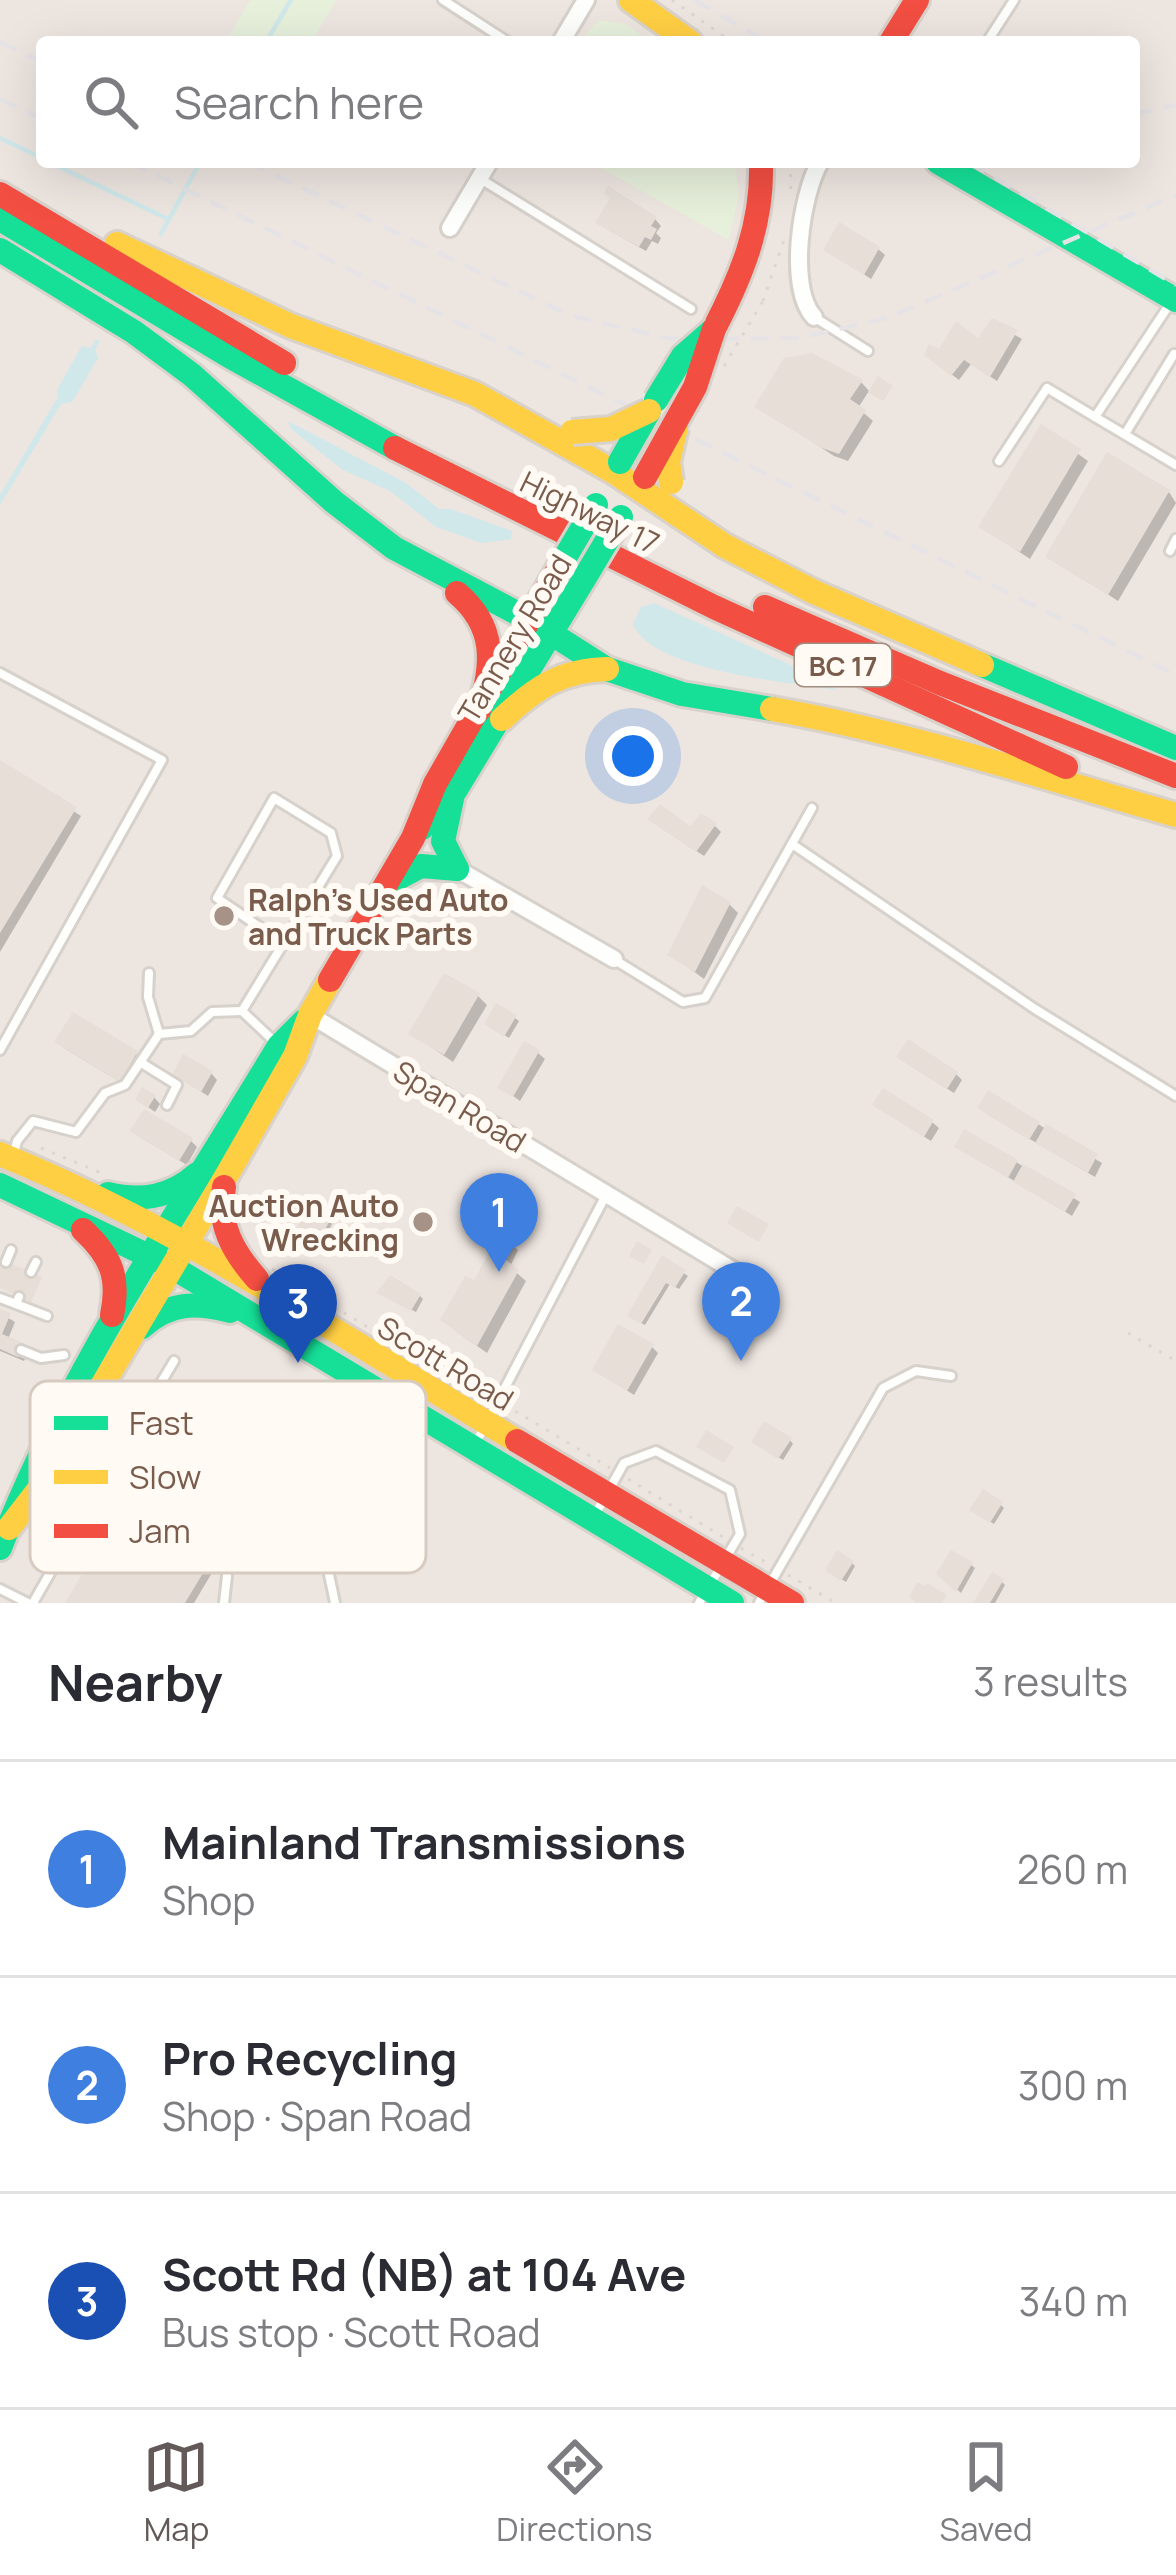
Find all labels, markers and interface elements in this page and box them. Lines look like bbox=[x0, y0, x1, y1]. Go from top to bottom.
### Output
search box bbox=[36, 36, 1140, 168]
icon: search bbox=[78, 69, 144, 135]
text: Search here bbox=[174, 71, 424, 133]
street label: Highway 17 bbox=[514, 461, 666, 563]
street label: Tannery Road bbox=[448, 546, 580, 730]
road number: BC 17 bbox=[795, 644, 891, 686]
your location bbox=[603, 726, 663, 786]
place label: Ralph's Used Auto and Truck Parts bbox=[248, 879, 509, 954]
marker: Ralph's Used Auto and Truck Parts bbox=[211, 903, 237, 929]
street label: Span Road bbox=[386, 1050, 534, 1162]
pin: 1 bbox=[460, 1173, 538, 1272]
place label: Auction Auto Wrecking bbox=[209, 1185, 399, 1260]
marker: Auction Auto Wrecking bbox=[410, 1209, 436, 1235]
pin: 2 bbox=[702, 1262, 780, 1361]
pin: 3 bbox=[259, 1264, 337, 1363]
street label: Scott Road bbox=[370, 1306, 522, 1420]
legend bbox=[30, 1381, 426, 1573]
text: Fast bbox=[129, 1400, 194, 1445]
text: Slow bbox=[129, 1454, 201, 1499]
text: Jam bbox=[129, 1508, 191, 1553]
text: Nearby bbox=[48, 1647, 223, 1716]
text: 3 results bbox=[973, 1654, 1128, 1708]
text: Mainland Transmissions bbox=[162, 1811, 686, 1873]
text: 1 bbox=[78, 1842, 96, 1896]
text: 260 m bbox=[1017, 1842, 1128, 1896]
text: Shop bbox=[162, 1873, 255, 1927]
text: Pro Recycling bbox=[162, 2027, 457, 2089]
text: 2 bbox=[75, 2058, 99, 2112]
text: 300 m bbox=[1018, 2058, 1128, 2112]
text: Shop · Span Road bbox=[162, 2089, 472, 2143]
text: Scott Rd (NB) at 104 Ave bbox=[162, 2243, 686, 2305]
text: 3 bbox=[76, 2274, 98, 2328]
text: 340 m bbox=[1019, 2274, 1128, 2328]
text: Bus stop · Scott Road bbox=[162, 2305, 541, 2359]
tab: Map bbox=[143, 2434, 209, 2551]
tab: Directions bbox=[496, 2434, 653, 2551]
tab: Saved bbox=[940, 2434, 1033, 2551]

